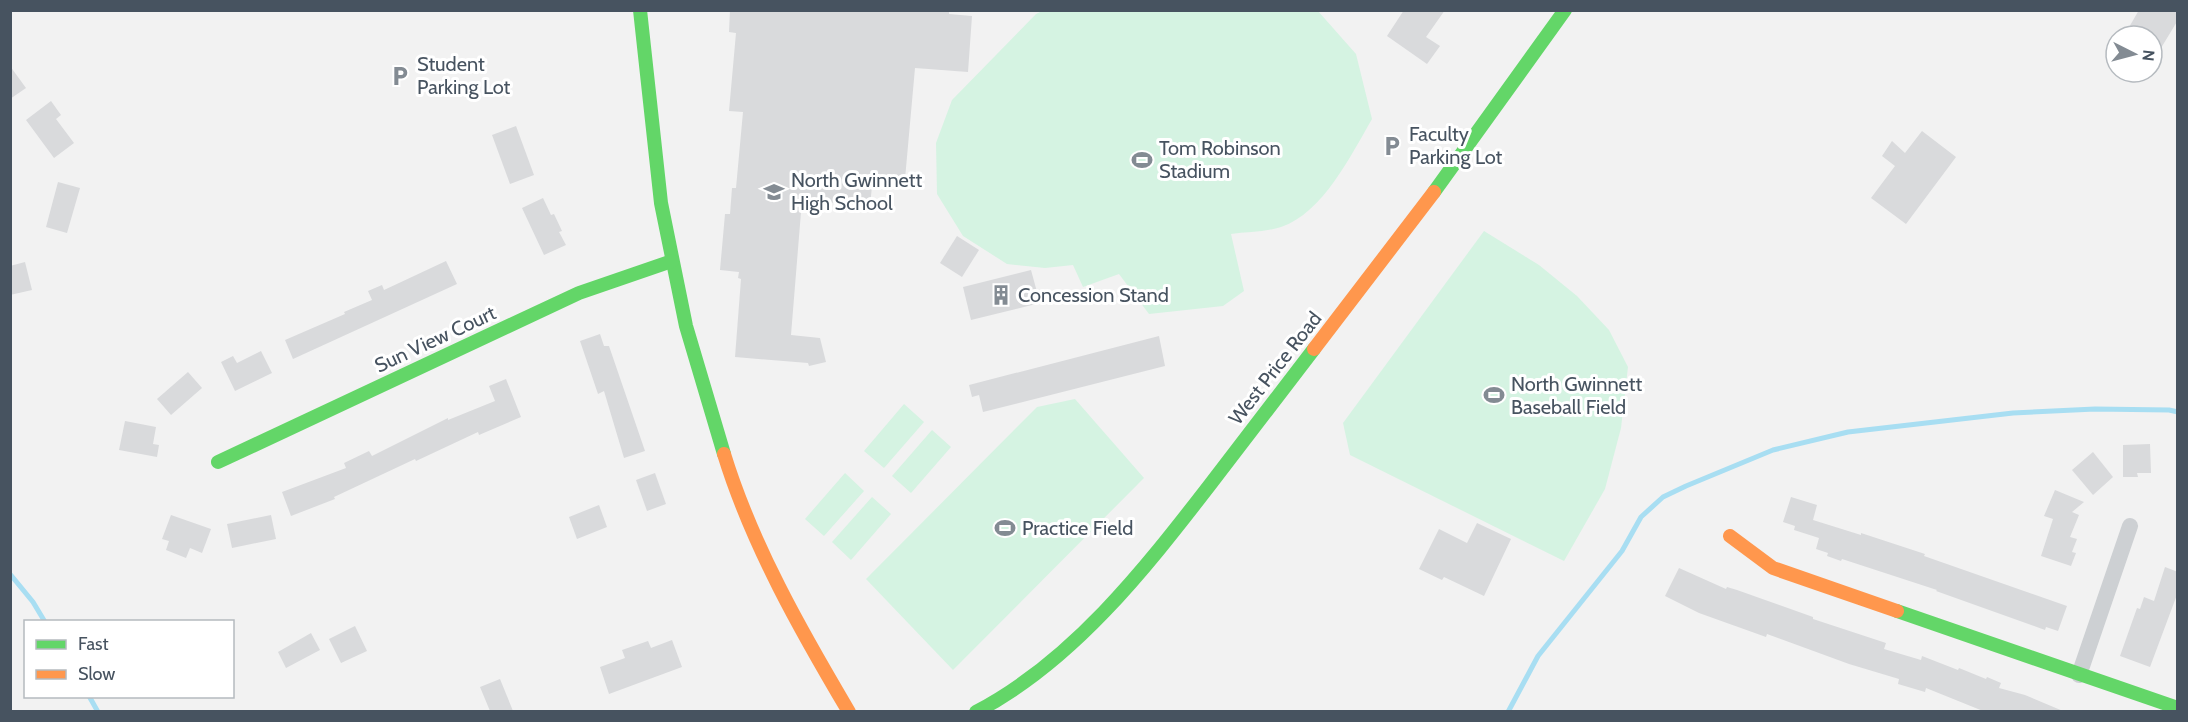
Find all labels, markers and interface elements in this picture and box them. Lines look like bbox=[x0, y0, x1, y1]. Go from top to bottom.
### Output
north arrow bbox=[2104, 24, 2164, 84]
text: N bbox=[2138, 49, 2158, 62]
place label: Student Parking Lot bbox=[417, 52, 511, 99]
parking icon: Student Parking Lot bbox=[388, 64, 412, 88]
place label: Faculty Parking Lot bbox=[1409, 122, 1503, 169]
parking icon: Faculty Parking Lot bbox=[1380, 134, 1404, 158]
place label: Tom Robinson Stadium bbox=[1159, 136, 1281, 183]
sports icon: Tom Robinson Stadium bbox=[1130, 148, 1154, 172]
place label: North Gwinnett High School bbox=[791, 168, 923, 215]
school or university icon: North Gwinnett High School bbox=[762, 180, 786, 204]
building icon: Concession Stand bbox=[989, 283, 1013, 307]
place label: Concession Stand bbox=[1018, 283, 1169, 307]
street label: Sun View Court bbox=[371, 300, 500, 378]
street label: West Price Road bbox=[1223, 307, 1327, 429]
place label: North Gwinnett Baseball Field bbox=[1511, 372, 1643, 419]
sports icon: North Gwinnett Baseball Field bbox=[1482, 383, 1506, 407]
sports icon: Practice Field bbox=[993, 516, 1017, 540]
place label: Practice Field bbox=[1022, 516, 1133, 540]
legend bbox=[24, 620, 234, 698]
text: Fast bbox=[78, 633, 109, 655]
text: Slow bbox=[78, 663, 115, 685]

